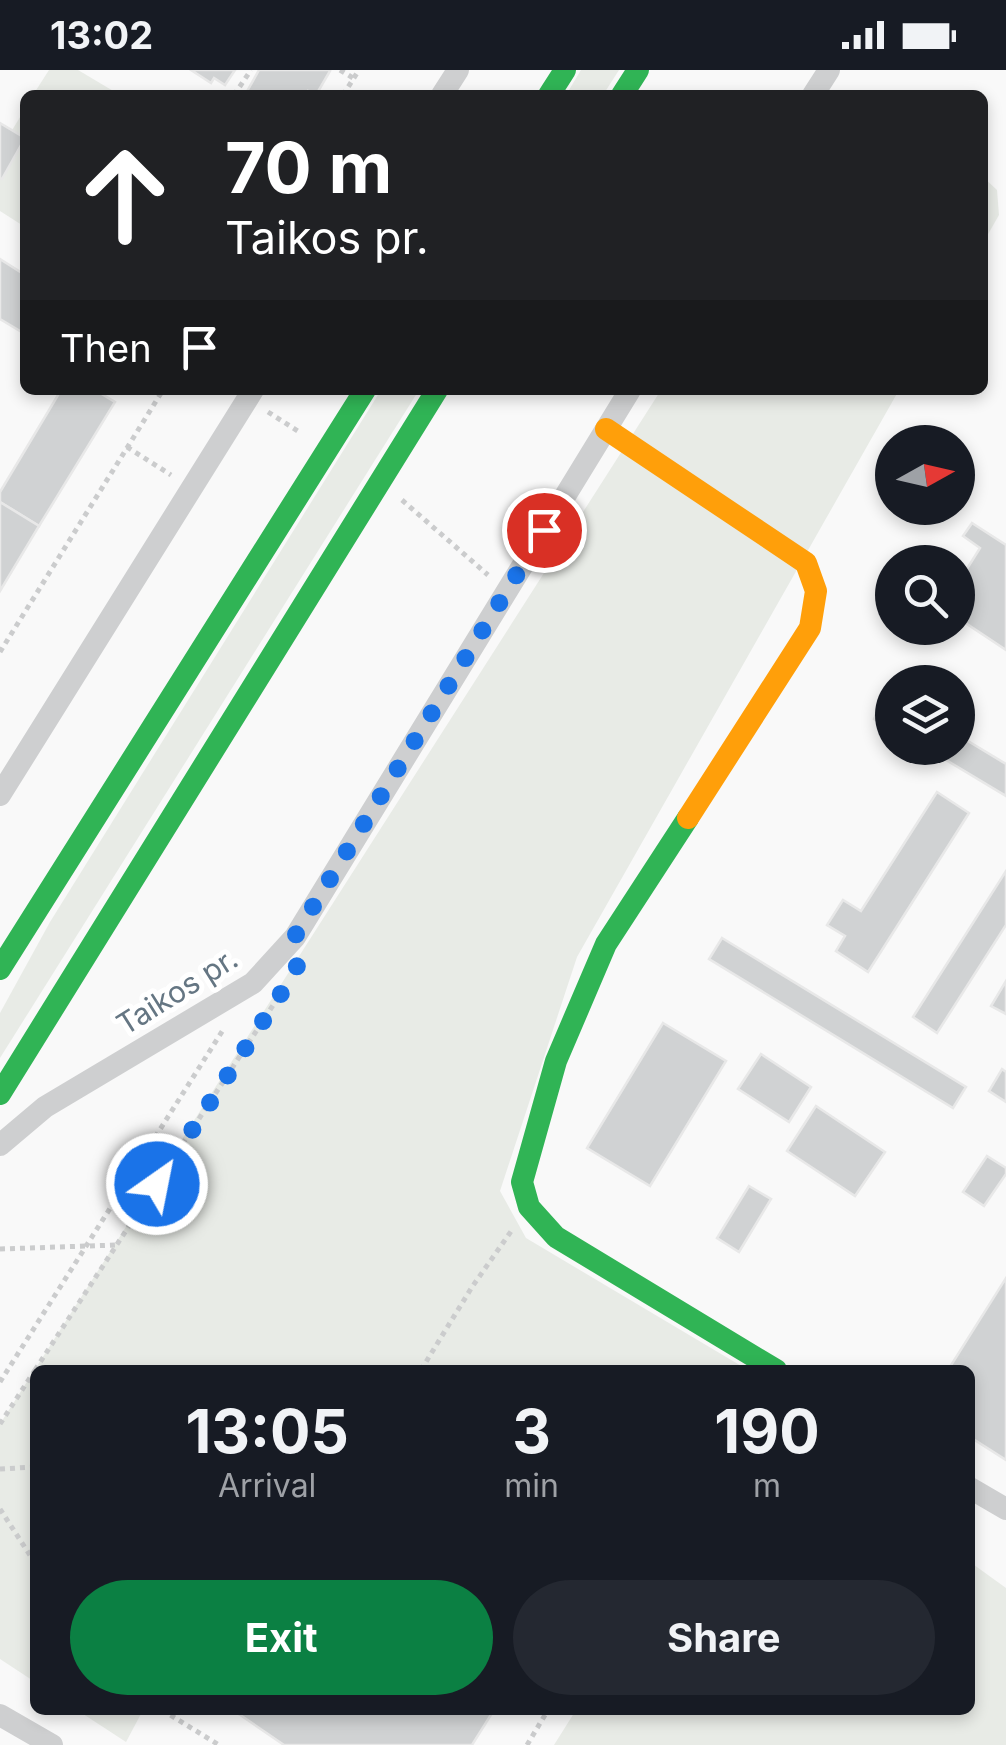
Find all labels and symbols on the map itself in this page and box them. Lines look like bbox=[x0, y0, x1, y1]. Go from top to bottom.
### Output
north arrow bbox=[875, 425, 975, 525]
pin bbox=[502, 488, 587, 573]
street label: Taikos pr. bbox=[110, 940, 244, 1042]
position arrow bbox=[105, 1132, 209, 1236]

